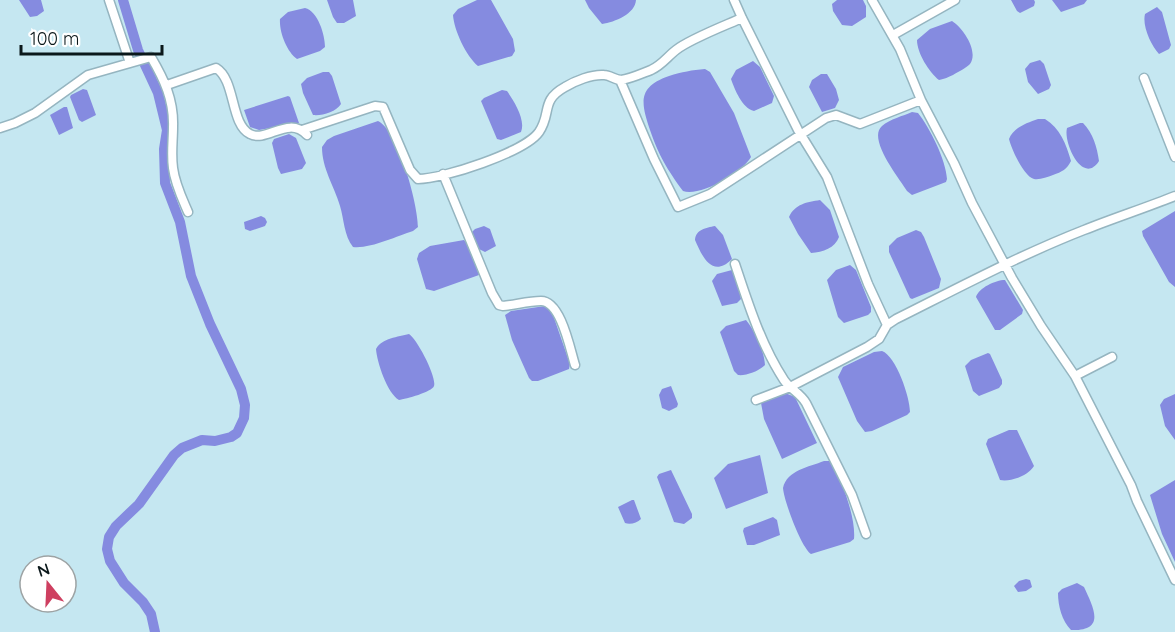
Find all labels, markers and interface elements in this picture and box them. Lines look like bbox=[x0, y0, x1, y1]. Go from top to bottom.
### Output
scale bar bbox=[21, 18, 162, 56]
text: 100 m bbox=[30, 27, 79, 50]
north arrow bbox=[18, 554, 78, 614]
text: N bbox=[35, 558, 52, 581]

